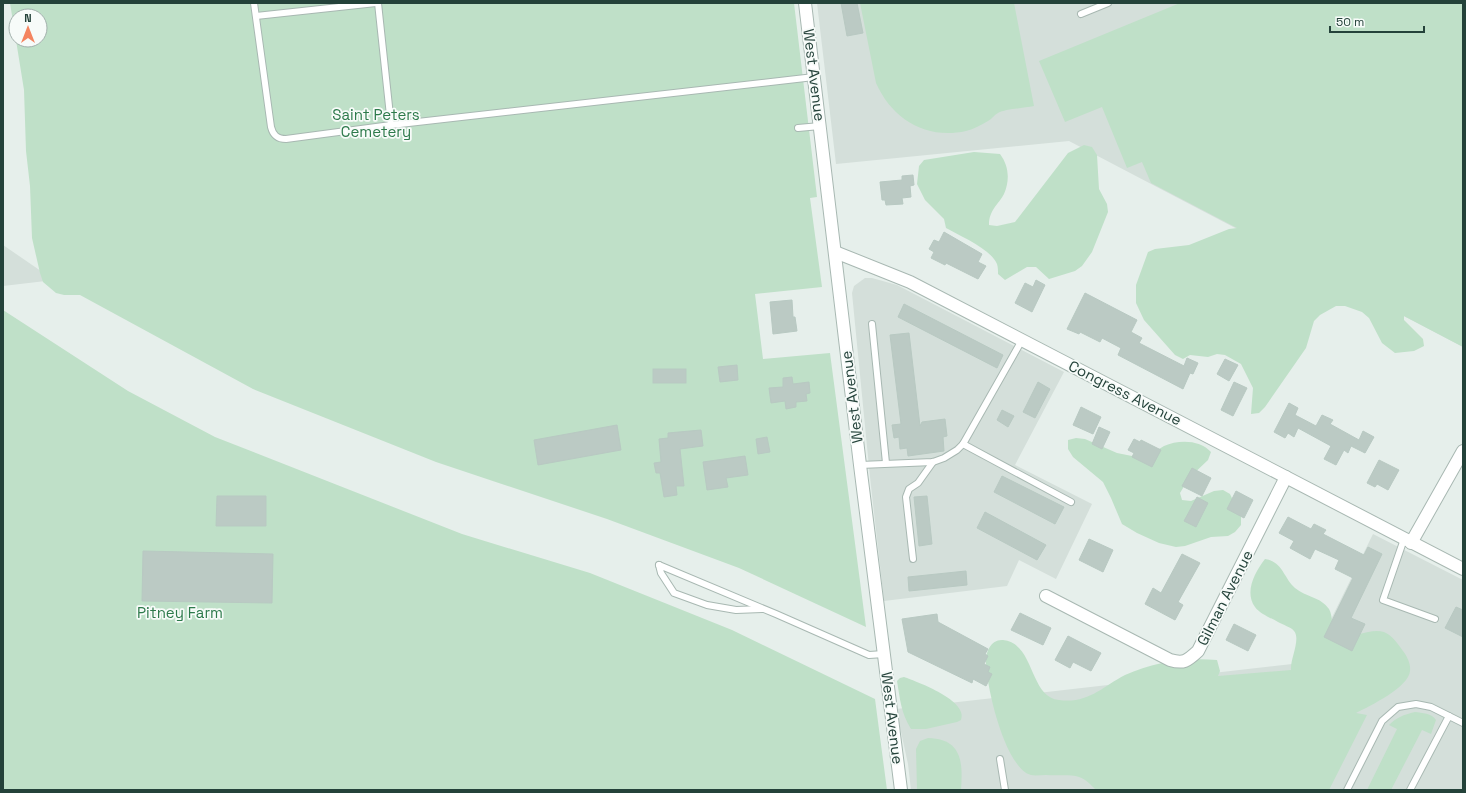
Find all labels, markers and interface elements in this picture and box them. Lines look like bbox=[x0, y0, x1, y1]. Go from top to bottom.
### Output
north arrow bbox=[8, 8, 48, 48]
scale bar bbox=[1330, 8, 1424, 34]
text: N bbox=[24, 11, 32, 25]
text: 50 m bbox=[1336, 14, 1364, 30]
street label: West Avenue bbox=[799, 28, 830, 122]
park label: Saint Peters Cemetery bbox=[332, 105, 420, 141]
street label: West Avenue bbox=[836, 350, 867, 444]
street label: Congress Avenue bbox=[1065, 356, 1185, 429]
street label: Gilman Avenue bbox=[1192, 547, 1257, 649]
park label: Pitney Farm bbox=[137, 603, 223, 622]
street label: West Avenue bbox=[877, 671, 908, 765]

